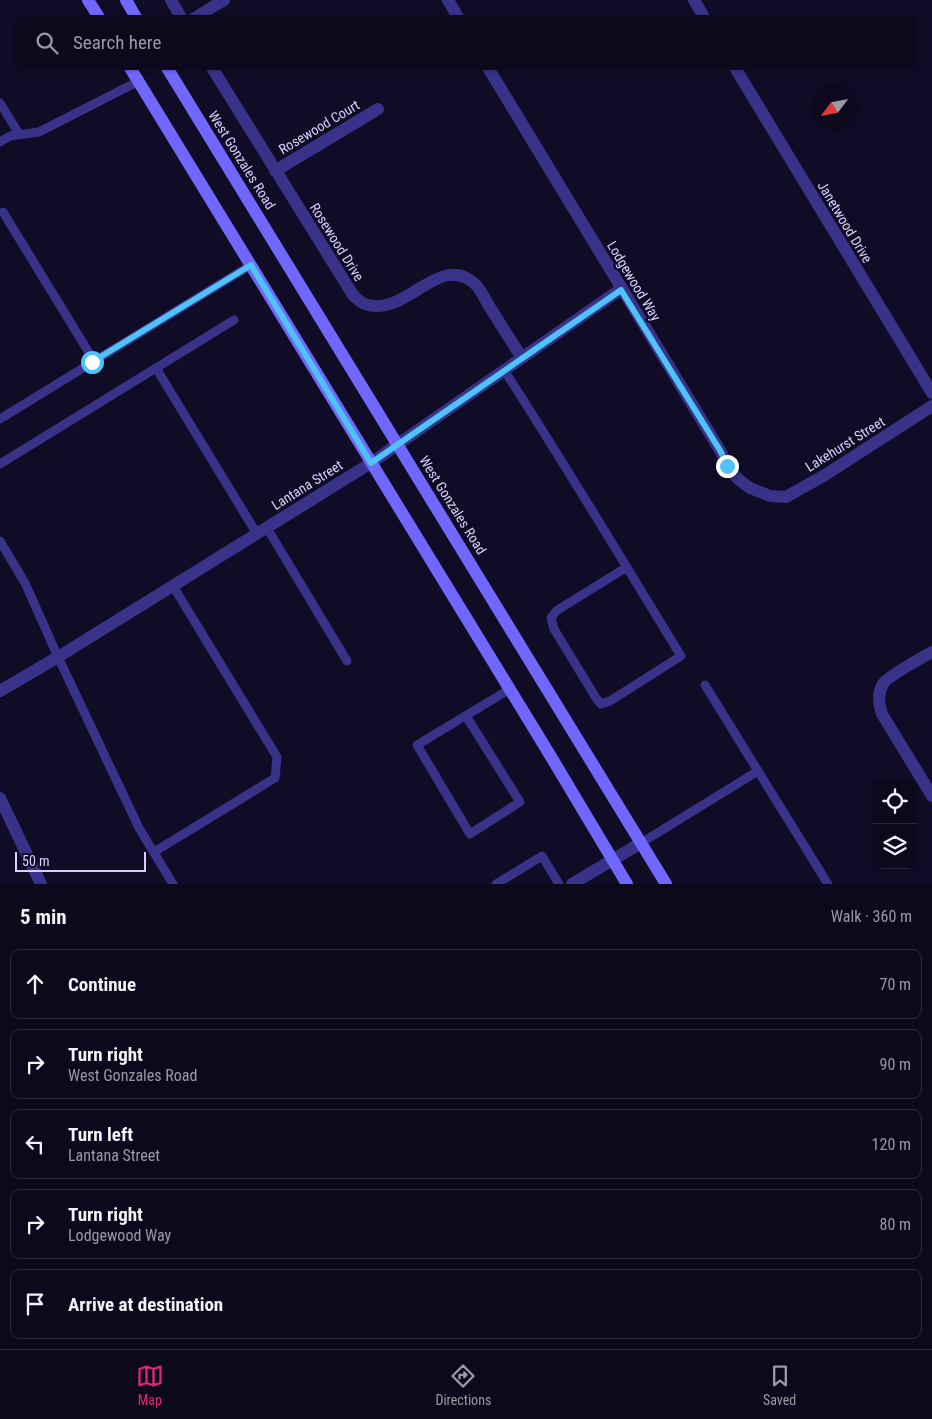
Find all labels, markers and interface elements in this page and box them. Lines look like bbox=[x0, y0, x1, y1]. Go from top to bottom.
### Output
search box bbox=[15, 15, 917, 70]
icon: search bbox=[33, 29, 61, 57]
text: Search here bbox=[73, 31, 161, 54]
north arrow bbox=[812, 85, 857, 130]
street label: Rosewood Court bbox=[276, 97, 362, 157]
street label: West Gonzales Road bbox=[205, 108, 279, 212]
street label: Janetwood Drive bbox=[814, 178, 876, 266]
street label: Rosewood Drive bbox=[307, 200, 368, 284]
street label: Lodgewood Way bbox=[604, 238, 664, 324]
route start bbox=[81, 351, 104, 374]
street label: Lakehurst Street bbox=[802, 413, 888, 475]
street label: West Gonzales Road bbox=[416, 453, 490, 557]
route end bbox=[716, 455, 739, 478]
street label: Lantana Street bbox=[269, 457, 345, 513]
map controls bbox=[872, 779, 917, 869]
button: locate bbox=[872, 779, 917, 824]
button: layers bbox=[872, 824, 917, 869]
scale bar bbox=[15, 849, 146, 872]
text: 50 m bbox=[22, 853, 50, 869]
text: 5 min bbox=[20, 905, 67, 929]
text: Walk · 360 m bbox=[831, 907, 912, 926]
icon: ahead bbox=[21, 970, 49, 998]
text: Continue bbox=[68, 973, 136, 996]
text: 70 m bbox=[879, 975, 911, 994]
text: Turn right bbox=[68, 1043, 143, 1066]
icon: right bbox=[21, 1050, 49, 1078]
text: 90 m bbox=[879, 1055, 911, 1074]
text: West Gonzales Road bbox=[68, 1066, 197, 1085]
text: Turn left bbox=[68, 1123, 133, 1146]
icon: left bbox=[21, 1130, 49, 1158]
text: 120 m bbox=[872, 1135, 911, 1154]
text: Lantana Street bbox=[68, 1146, 160, 1165]
text: Turn right bbox=[68, 1203, 143, 1226]
icon: right bbox=[21, 1210, 49, 1238]
text: 80 m bbox=[879, 1215, 911, 1234]
text: Lodgewood Way bbox=[68, 1226, 171, 1245]
icon: arrive bbox=[21, 1290, 49, 1318]
text: Arrive at destination bbox=[68, 1293, 223, 1316]
tab: Map bbox=[136, 1362, 164, 1408]
tab: Directions bbox=[435, 1362, 491, 1408]
tab: Saved bbox=[763, 1362, 796, 1408]

